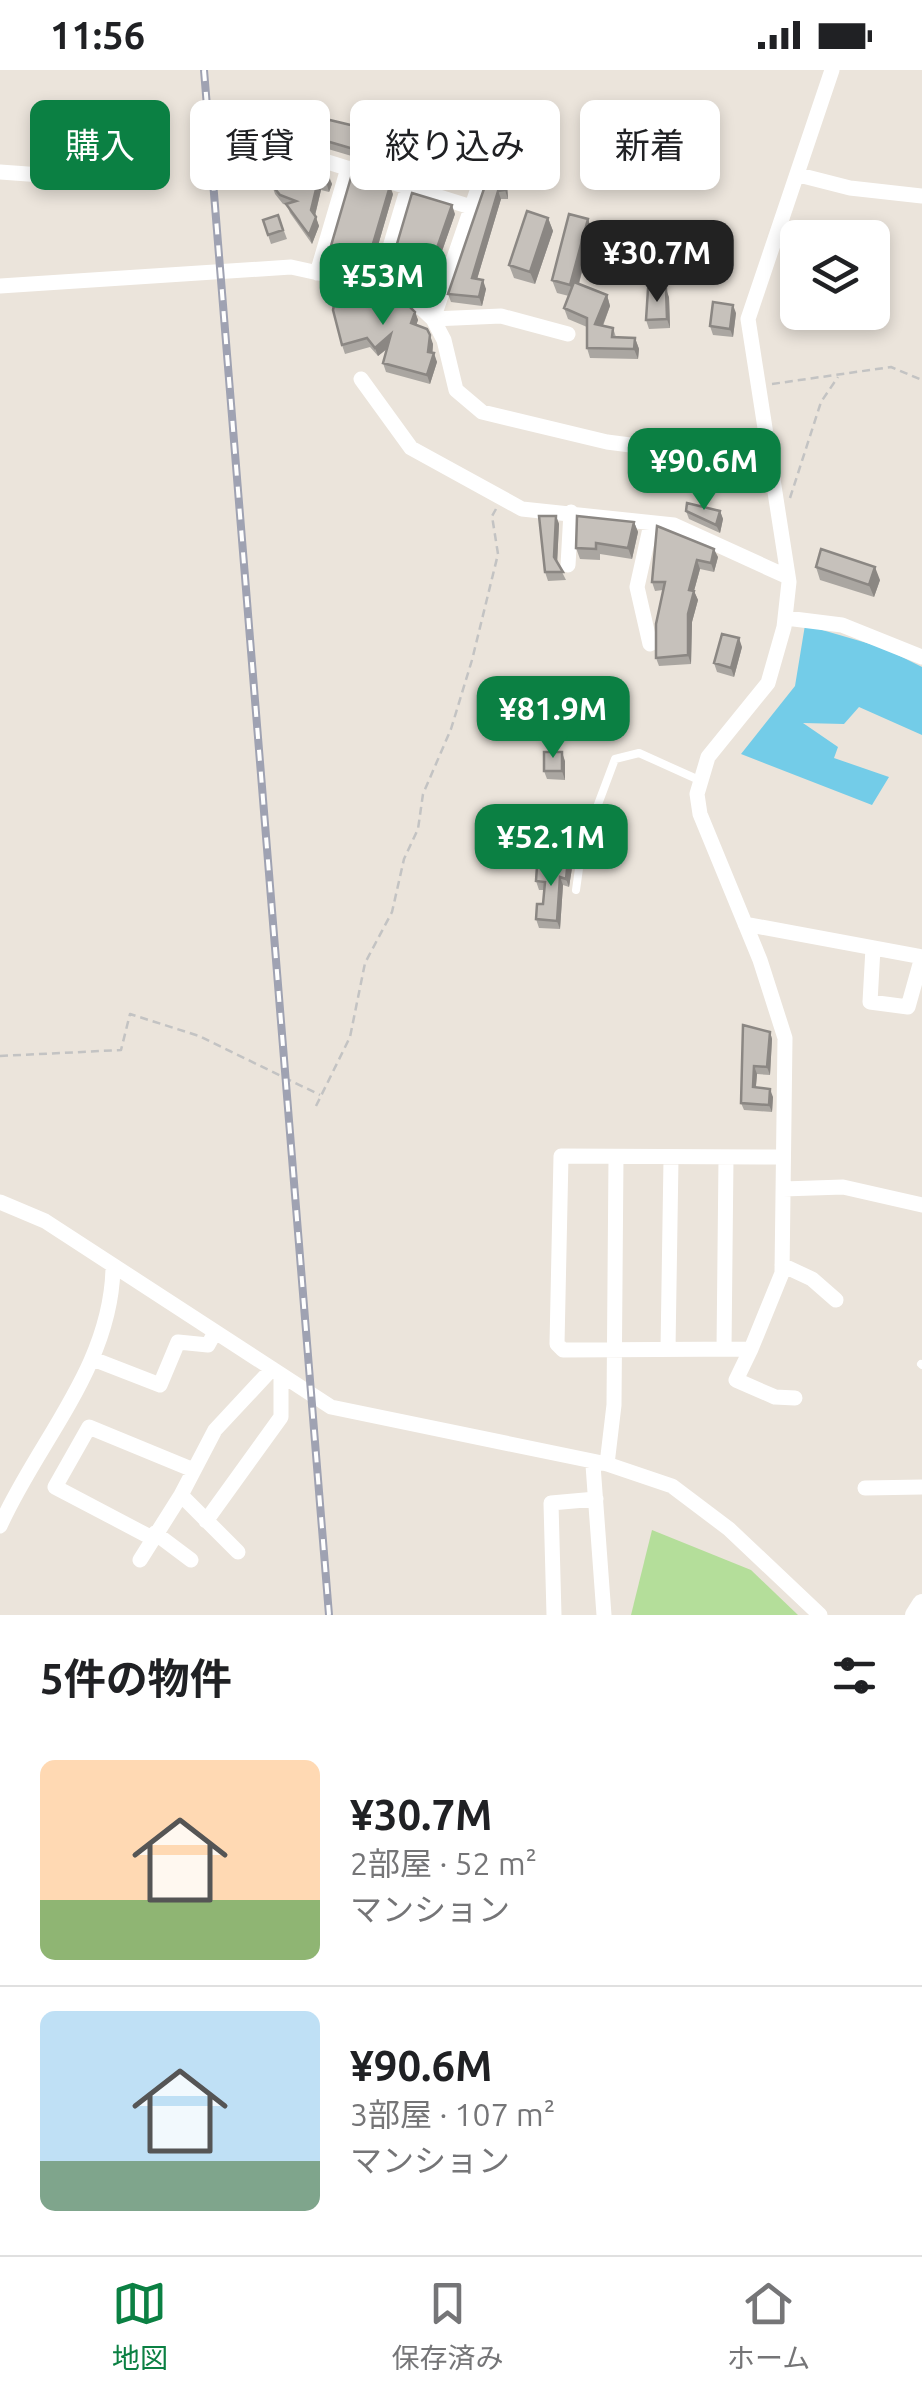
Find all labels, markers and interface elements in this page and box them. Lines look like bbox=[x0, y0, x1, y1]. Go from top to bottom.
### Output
text: 11:56 bbox=[50, 14, 145, 56]
chip: 購入 bbox=[30, 100, 170, 190]
chip: 賃貸 bbox=[190, 100, 330, 190]
chip: 絞り込み bbox=[350, 100, 560, 190]
chip: 新着 bbox=[580, 100, 720, 190]
pin: ¥30.7M bbox=[576, 220, 738, 305]
map controls bbox=[780, 220, 890, 330]
button: layers bbox=[780, 220, 890, 330]
text: ¥30.7M bbox=[603, 234, 711, 270]
pin: ¥53M bbox=[324, 243, 442, 328]
text: ¥53M bbox=[342, 257, 424, 293]
pin: ¥90.6M bbox=[623, 428, 785, 513]
text: ¥90.6M bbox=[650, 442, 758, 478]
pin: ¥81.9M bbox=[472, 676, 634, 761]
text: ¥81.9M bbox=[499, 690, 607, 726]
pin: ¥52.1M bbox=[470, 804, 632, 889]
text: ¥52.1M bbox=[497, 818, 605, 854]
icon: filters bbox=[827, 1648, 882, 1703]
text: 5件の物件 bbox=[40, 1655, 232, 1702]
text: ¥30.7M bbox=[350, 1791, 492, 1838]
icon: home bbox=[120, 1800, 240, 1920]
text: 2部屋 · 52 m² bbox=[350, 1845, 537, 1881]
text: マンション bbox=[350, 1891, 510, 1927]
text: ¥90.6M bbox=[350, 2042, 492, 2089]
icon: home bbox=[120, 2051, 240, 2171]
text: 3部屋 · 107 m² bbox=[350, 2096, 555, 2132]
text: マンション bbox=[350, 2142, 510, 2178]
tab: 地図 bbox=[112, 2276, 168, 2376]
tab: 保存済み bbox=[391, 2276, 503, 2376]
tab: ホーム bbox=[727, 2276, 810, 2376]

